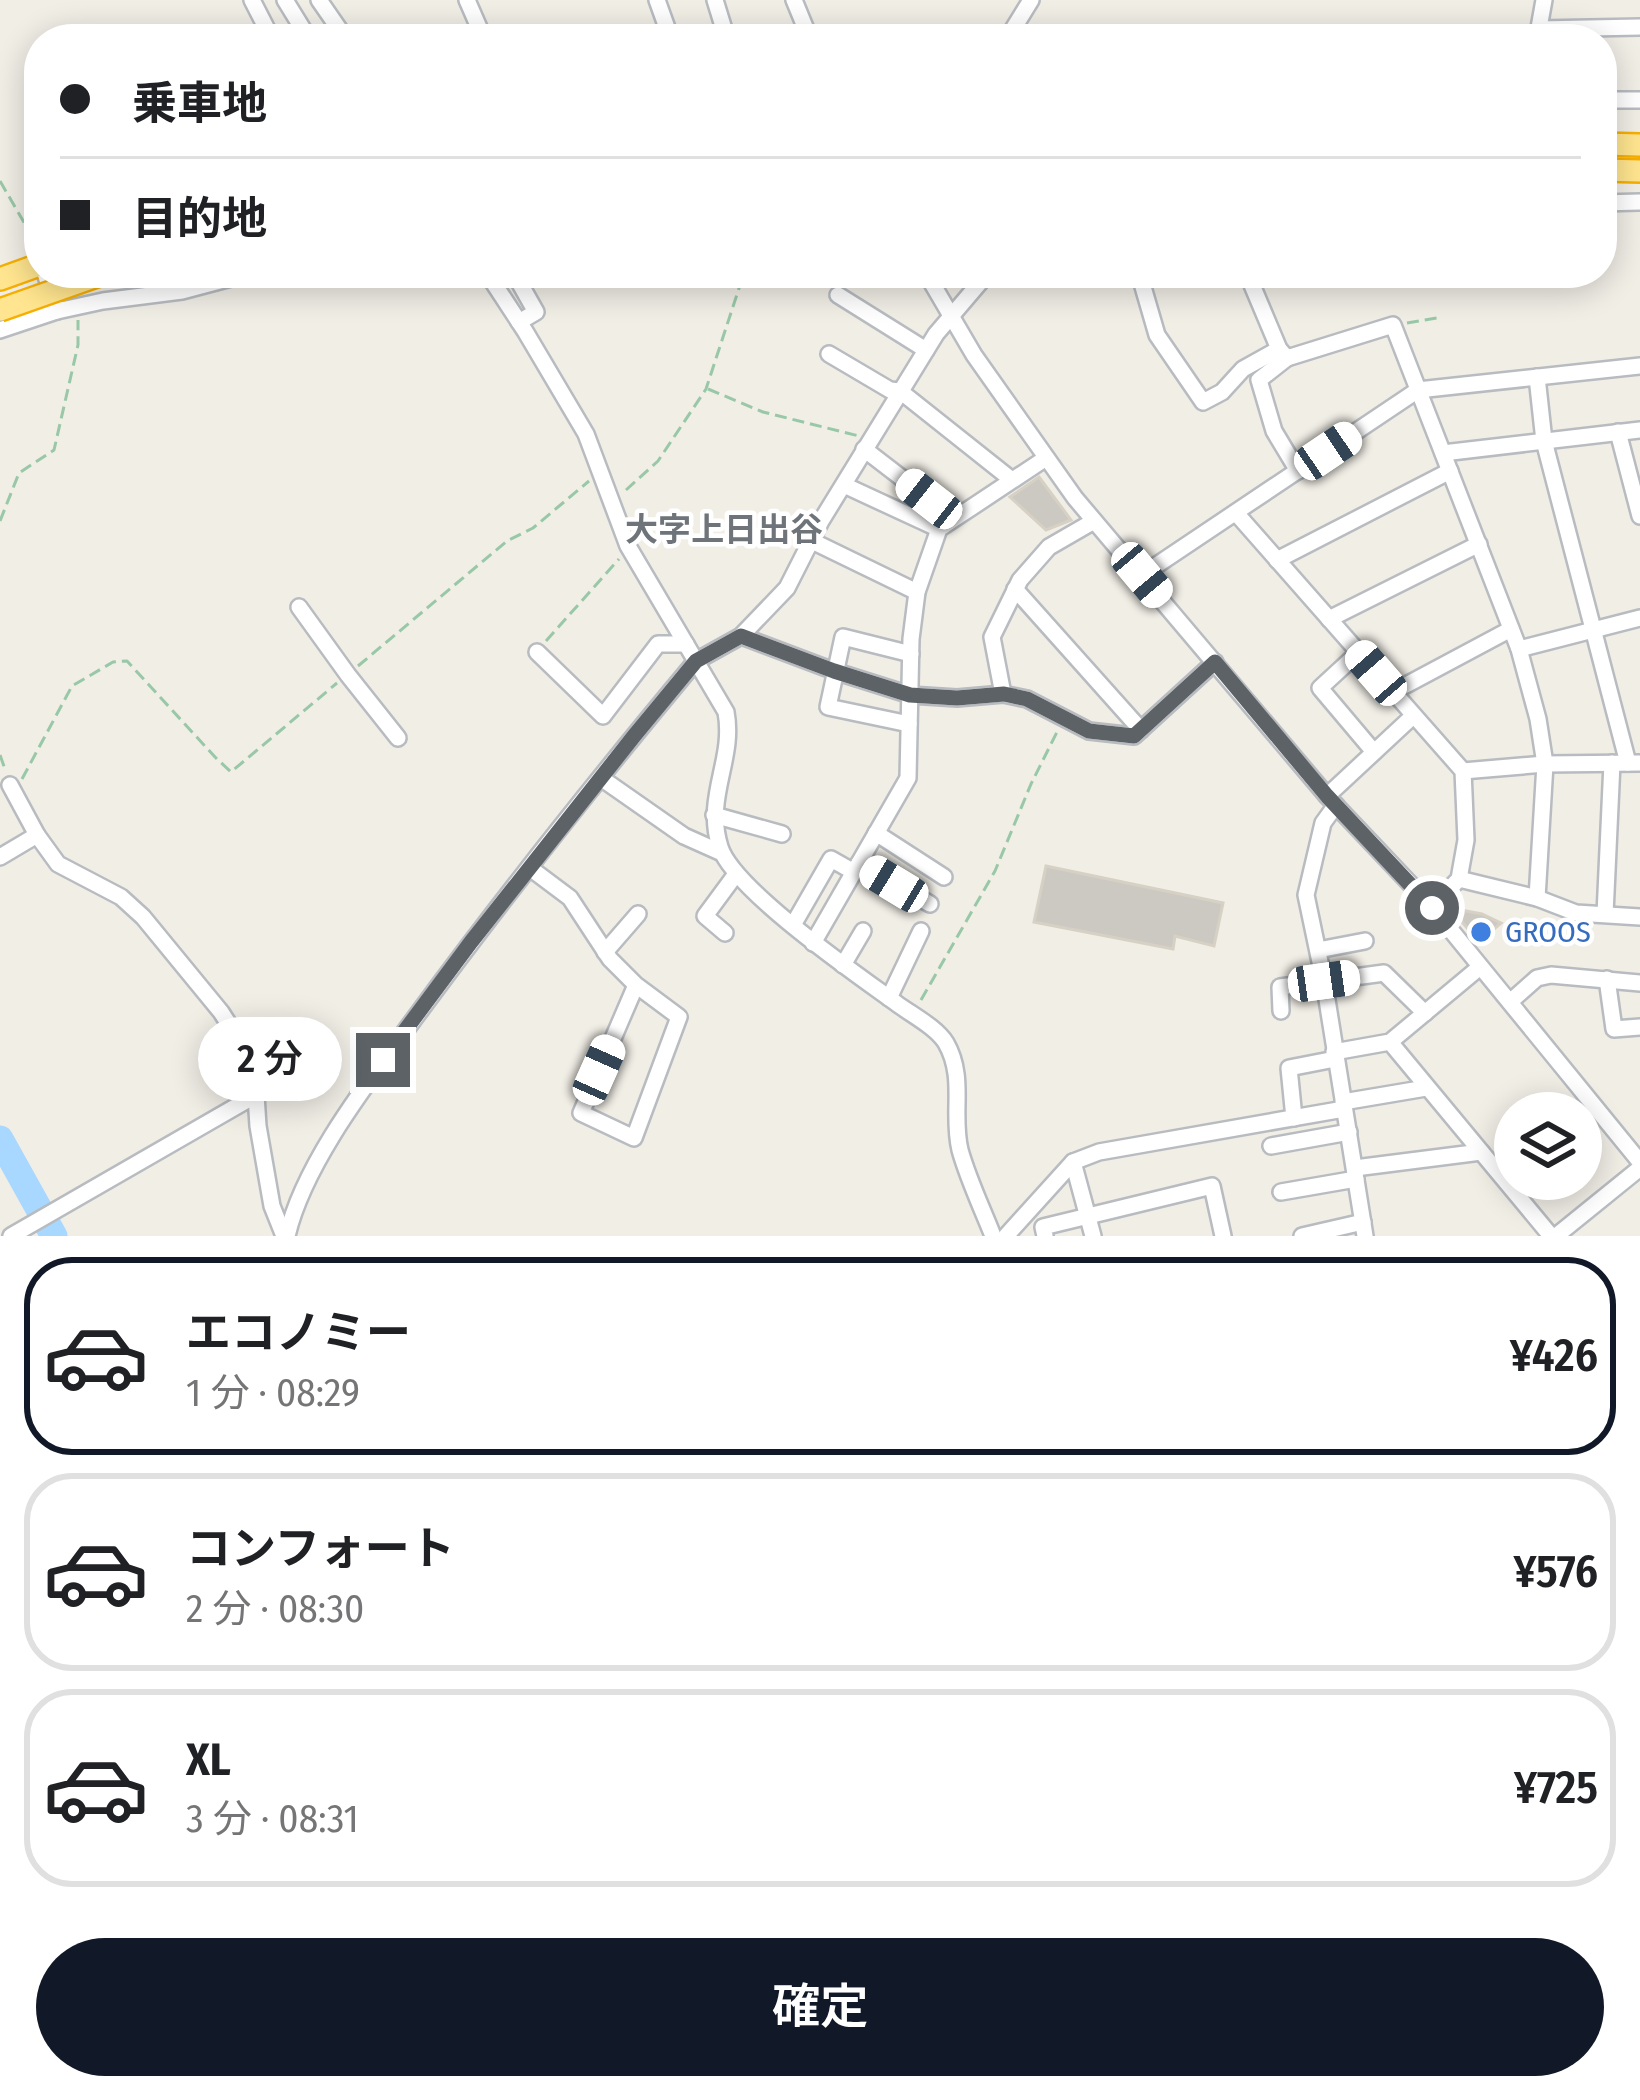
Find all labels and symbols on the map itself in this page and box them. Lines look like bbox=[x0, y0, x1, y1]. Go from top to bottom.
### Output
car bbox=[1288, 416, 1368, 486]
car bbox=[890, 463, 968, 535]
district label: 大字上日出谷 bbox=[625, 510, 823, 550]
car bbox=[1105, 536, 1179, 614]
car bbox=[1339, 634, 1413, 712]
car bbox=[854, 850, 934, 918]
route start bbox=[1405, 881, 1459, 935]
place label: GROOS bbox=[1505, 914, 1591, 950]
marker: GROOS bbox=[1468, 919, 1494, 945]
car bbox=[1286, 958, 1362, 1004]
callout: 2 分 bbox=[197, 1018, 341, 1102]
car bbox=[568, 1030, 630, 1110]
route end bbox=[356, 1033, 410, 1087]

